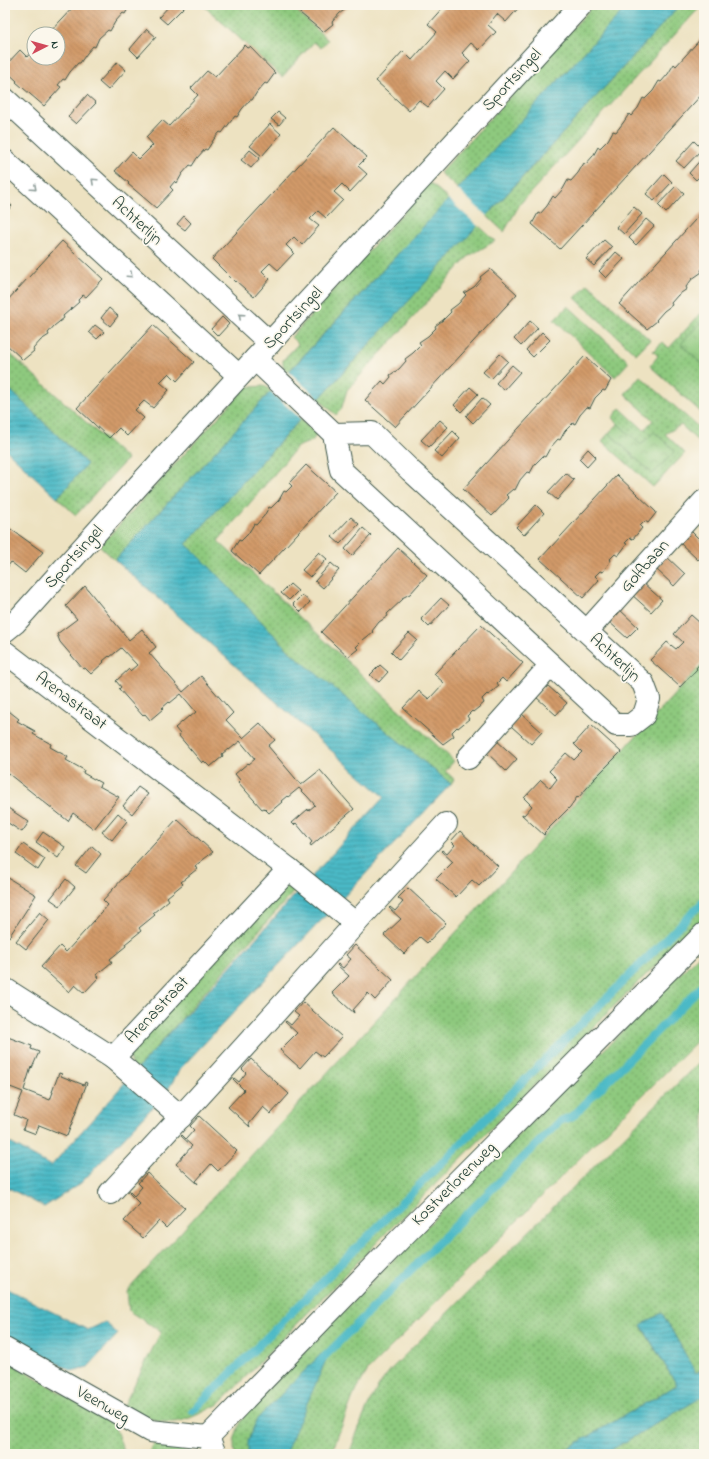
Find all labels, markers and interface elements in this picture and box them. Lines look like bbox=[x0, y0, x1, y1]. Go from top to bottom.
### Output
north arrow bbox=[26, 26, 66, 66]
text: N bbox=[47, 41, 63, 50]
street label: Sportsingel bbox=[476, 43, 549, 118]
one-way arrow bbox=[91, 178, 99, 186]
one-way arrow bbox=[29, 183, 37, 190]
street label: Achterlijn bbox=[106, 191, 168, 251]
one-way arrow bbox=[125, 270, 133, 278]
street label: Sportsingel bbox=[257, 281, 330, 356]
one-way arrow bbox=[239, 314, 246, 321]
street label: Sportsingel bbox=[39, 519, 111, 596]
street label: Golfbaan bbox=[614, 534, 676, 598]
street label: Achterlijn bbox=[584, 628, 646, 688]
street label: Arenastraat bbox=[30, 666, 113, 737]
street label: Arenastraat bbox=[119, 970, 195, 1049]
street label: Kostverlorenweg bbox=[406, 1136, 503, 1233]
street label: Veenweg bbox=[70, 1379, 134, 1432]

